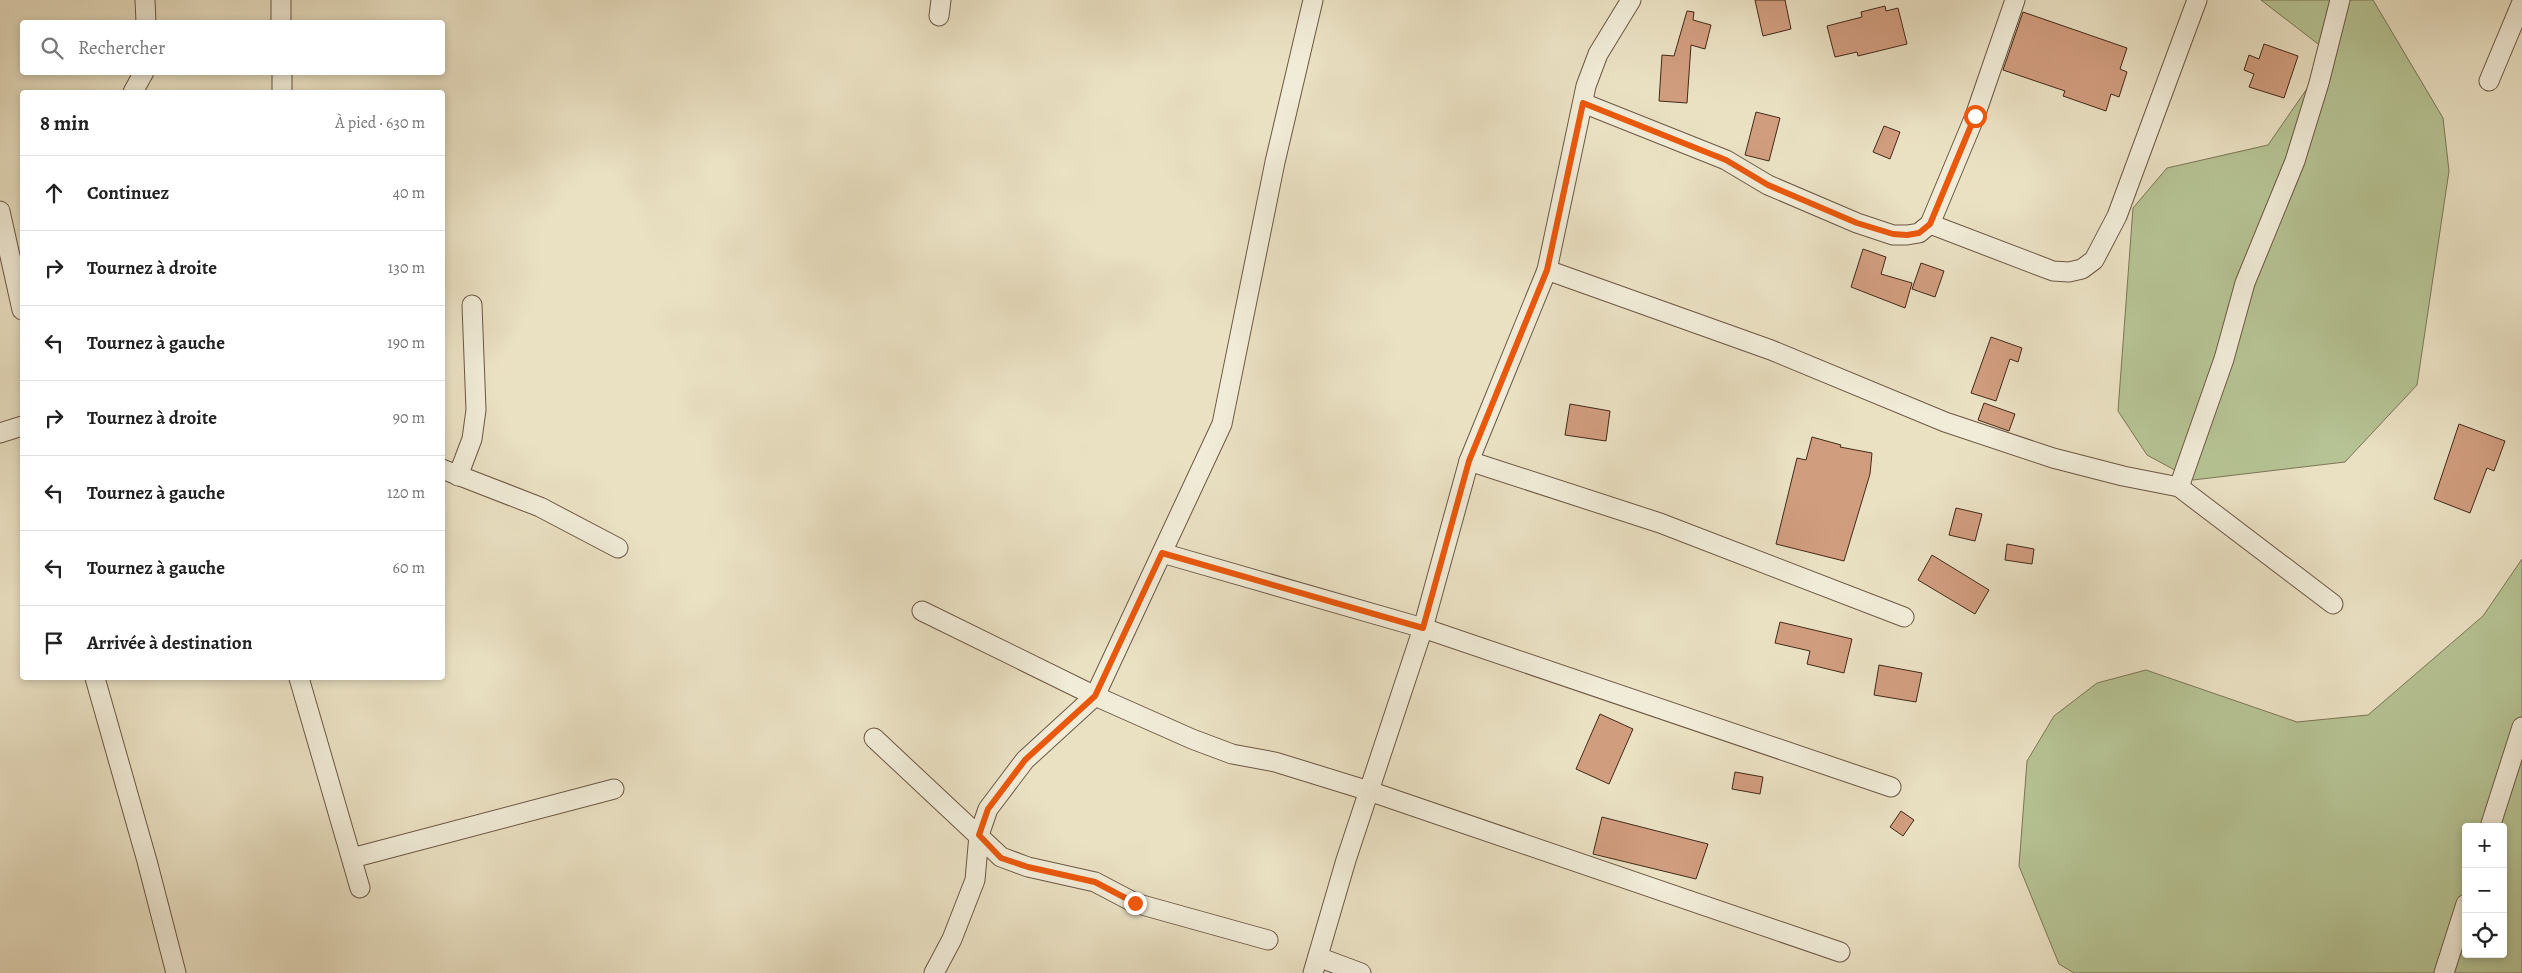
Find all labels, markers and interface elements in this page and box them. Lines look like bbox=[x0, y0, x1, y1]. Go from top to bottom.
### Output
search box bbox=[20, 20, 445, 75]
icon: search bbox=[38, 34, 66, 62]
text: Rechercher bbox=[78, 35, 165, 61]
route start bbox=[1964, 105, 1987, 128]
text: 8 min bbox=[40, 109, 89, 137]
text: À pied · 630 m bbox=[335, 112, 425, 134]
icon: ahead bbox=[40, 179, 68, 207]
text: Continuez bbox=[87, 180, 169, 206]
text: 40 m bbox=[393, 182, 425, 204]
icon: right bbox=[40, 254, 68, 282]
text: Tournez à droite bbox=[87, 255, 217, 281]
text: 130 m bbox=[388, 257, 425, 279]
icon: left bbox=[40, 329, 68, 357]
text: Tournez à gauche bbox=[87, 330, 225, 356]
text: 190 m bbox=[387, 332, 425, 354]
icon: right bbox=[40, 404, 68, 432]
text: Tournez à droite bbox=[87, 405, 217, 431]
text: 90 m bbox=[393, 407, 425, 429]
icon: left bbox=[40, 479, 68, 507]
text: Tournez à gauche bbox=[87, 480, 225, 506]
text: 120 m bbox=[387, 482, 425, 504]
icon: left bbox=[40, 554, 68, 582]
text: Tournez à gauche bbox=[87, 555, 225, 581]
text: 60 m bbox=[393, 557, 425, 579]
icon: arrive bbox=[40, 629, 68, 657]
text: Arrivée à destination bbox=[87, 630, 252, 656]
map controls bbox=[2462, 823, 2507, 958]
button: + bbox=[2462, 823, 2507, 868]
button: − bbox=[2462, 868, 2507, 913]
route end bbox=[1124, 892, 1147, 915]
button: locate bbox=[2462, 913, 2507, 958]

